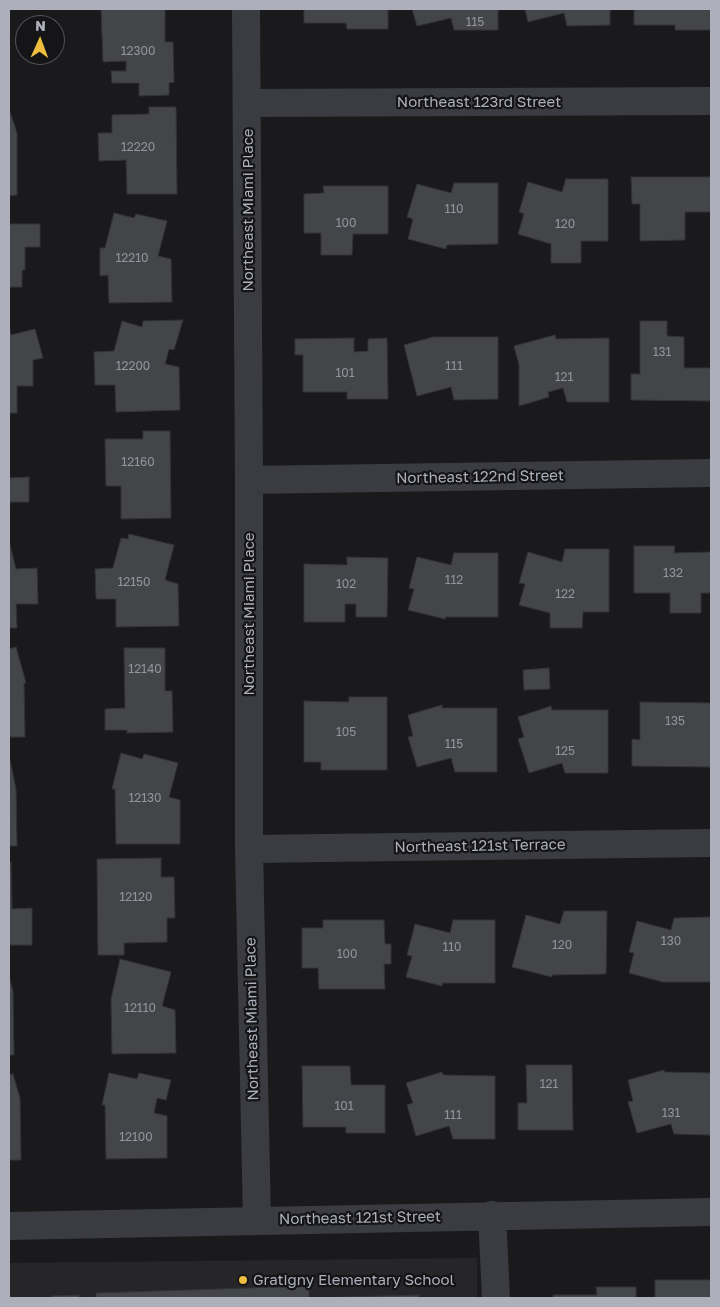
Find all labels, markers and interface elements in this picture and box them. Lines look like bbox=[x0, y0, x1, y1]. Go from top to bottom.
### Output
north arrow bbox=[15, 15, 65, 65]
house number: 115 bbox=[466, 15, 484, 29]
text: N bbox=[35, 17, 46, 34]
house number: 12300 bbox=[121, 44, 155, 58]
street label: Northeast 123rd Street bbox=[397, 93, 561, 111]
street label: Northeast Miami Place bbox=[239, 128, 257, 292]
house number: 12220 bbox=[121, 140, 155, 154]
house number: 110 bbox=[444, 202, 464, 216]
house number: 100 bbox=[336, 216, 356, 230]
house number: 120 bbox=[555, 217, 575, 231]
house number: 12210 bbox=[116, 251, 148, 265]
house number: 131 bbox=[653, 345, 671, 359]
house number: 12200 bbox=[116, 359, 150, 373]
house number: 111 bbox=[445, 359, 463, 373]
house number: 101 bbox=[335, 366, 355, 380]
house number: 121 bbox=[555, 370, 573, 384]
house number: 12160 bbox=[121, 455, 155, 469]
street label: Northeast 122nd Street bbox=[396, 467, 564, 487]
street label: Northeast Miami Place bbox=[240, 532, 258, 696]
house number: 132 bbox=[663, 566, 683, 580]
house number: 112 bbox=[445, 573, 463, 587]
house number: 12150 bbox=[118, 575, 150, 589]
house number: 102 bbox=[336, 577, 356, 591]
house number: 122 bbox=[555, 587, 575, 601]
house number: 12140 bbox=[128, 662, 162, 676]
house number: 135 bbox=[665, 714, 685, 728]
house number: 105 bbox=[336, 725, 356, 739]
house number: 115 bbox=[445, 737, 463, 751]
house number: 125 bbox=[555, 744, 575, 758]
house number: 12130 bbox=[128, 791, 162, 805]
street label: Northeast 121st Terrace bbox=[394, 836, 566, 856]
house number: 12120 bbox=[120, 890, 152, 904]
house number: 130 bbox=[661, 934, 681, 948]
street label: Northeast Miami Place bbox=[242, 937, 262, 1101]
house number: 120 bbox=[552, 938, 572, 952]
house number: 110 bbox=[442, 940, 462, 954]
house number: 100 bbox=[337, 947, 357, 961]
house number: 12110 bbox=[124, 1001, 156, 1015]
house number: 121 bbox=[540, 1077, 558, 1091]
house number: 101 bbox=[334, 1099, 354, 1113]
house number: 131 bbox=[662, 1106, 680, 1120]
house number: 111 bbox=[444, 1108, 462, 1122]
house number: 12100 bbox=[119, 1130, 153, 1144]
street label: Northeast 121st Street bbox=[279, 1208, 441, 1228]
place label: Gratigny Elementary School bbox=[253, 1271, 454, 1289]
marker: Gratigny Elementary School bbox=[237, 1274, 249, 1286]

